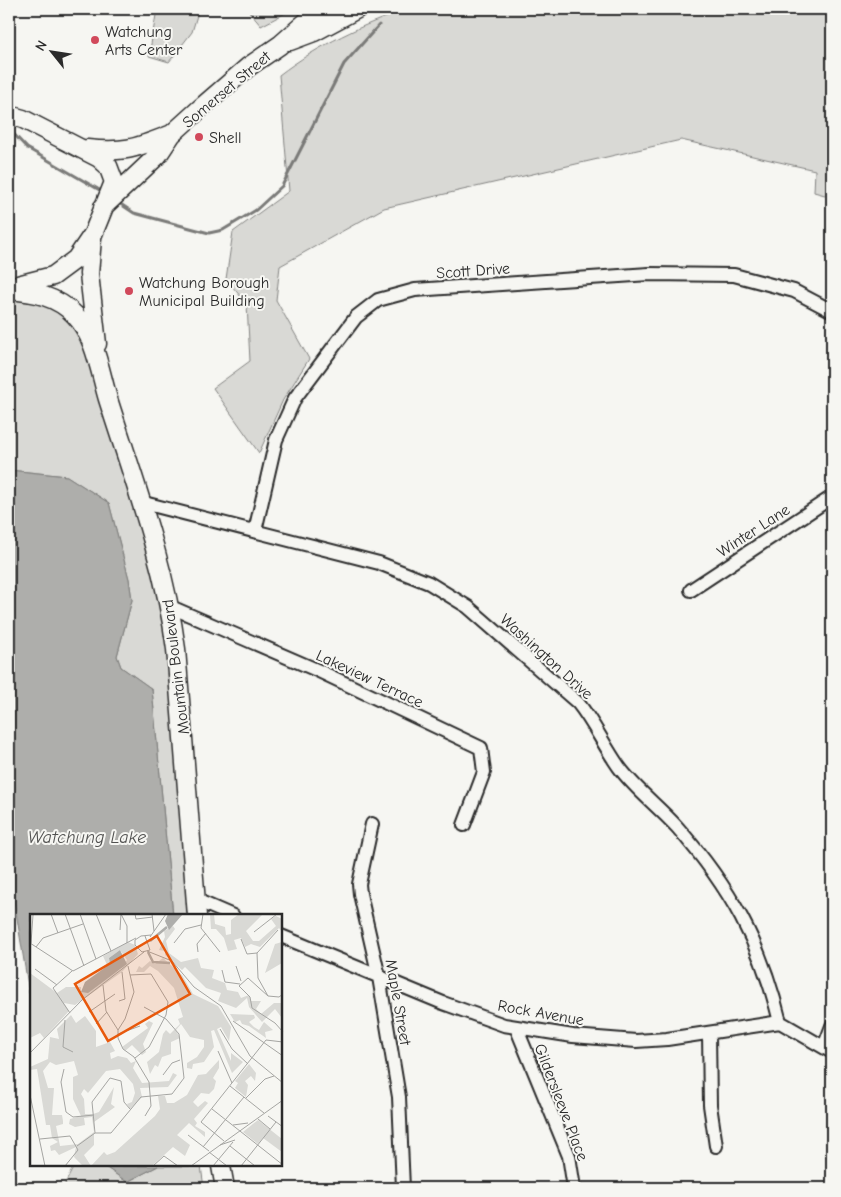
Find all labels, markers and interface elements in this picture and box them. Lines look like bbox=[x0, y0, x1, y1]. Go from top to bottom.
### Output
place label: Watchung Arts Center bbox=[105, 23, 183, 59]
north arrow bbox=[28, 28, 78, 78]
marker: Watchung Arts Center bbox=[89, 34, 101, 46]
text: N bbox=[32, 38, 51, 54]
street label: Somerset Street bbox=[179, 47, 275, 132]
place label: Shell bbox=[209, 129, 241, 147]
marker: Shell bbox=[193, 131, 205, 143]
street label: Scott Drive bbox=[436, 259, 511, 283]
place label: Watchung Borough Municipal Building bbox=[139, 274, 269, 310]
marker: Watchung Borough Municipal Building bbox=[123, 285, 135, 297]
street label: Winter Lane bbox=[714, 501, 793, 561]
street label: Mountain Boulevard bbox=[159, 598, 193, 736]
street label: Washington Drive bbox=[496, 610, 596, 703]
street label: Lakeview Terrace bbox=[313, 646, 426, 712]
water label: Watchung Lake bbox=[28, 827, 146, 848]
inset map bbox=[30, 914, 282, 1167]
street label: Maple Street bbox=[382, 958, 415, 1047]
street label: Rock Avenue bbox=[496, 997, 585, 1029]
street label: Gildersleeve Place bbox=[530, 1041, 592, 1163]

